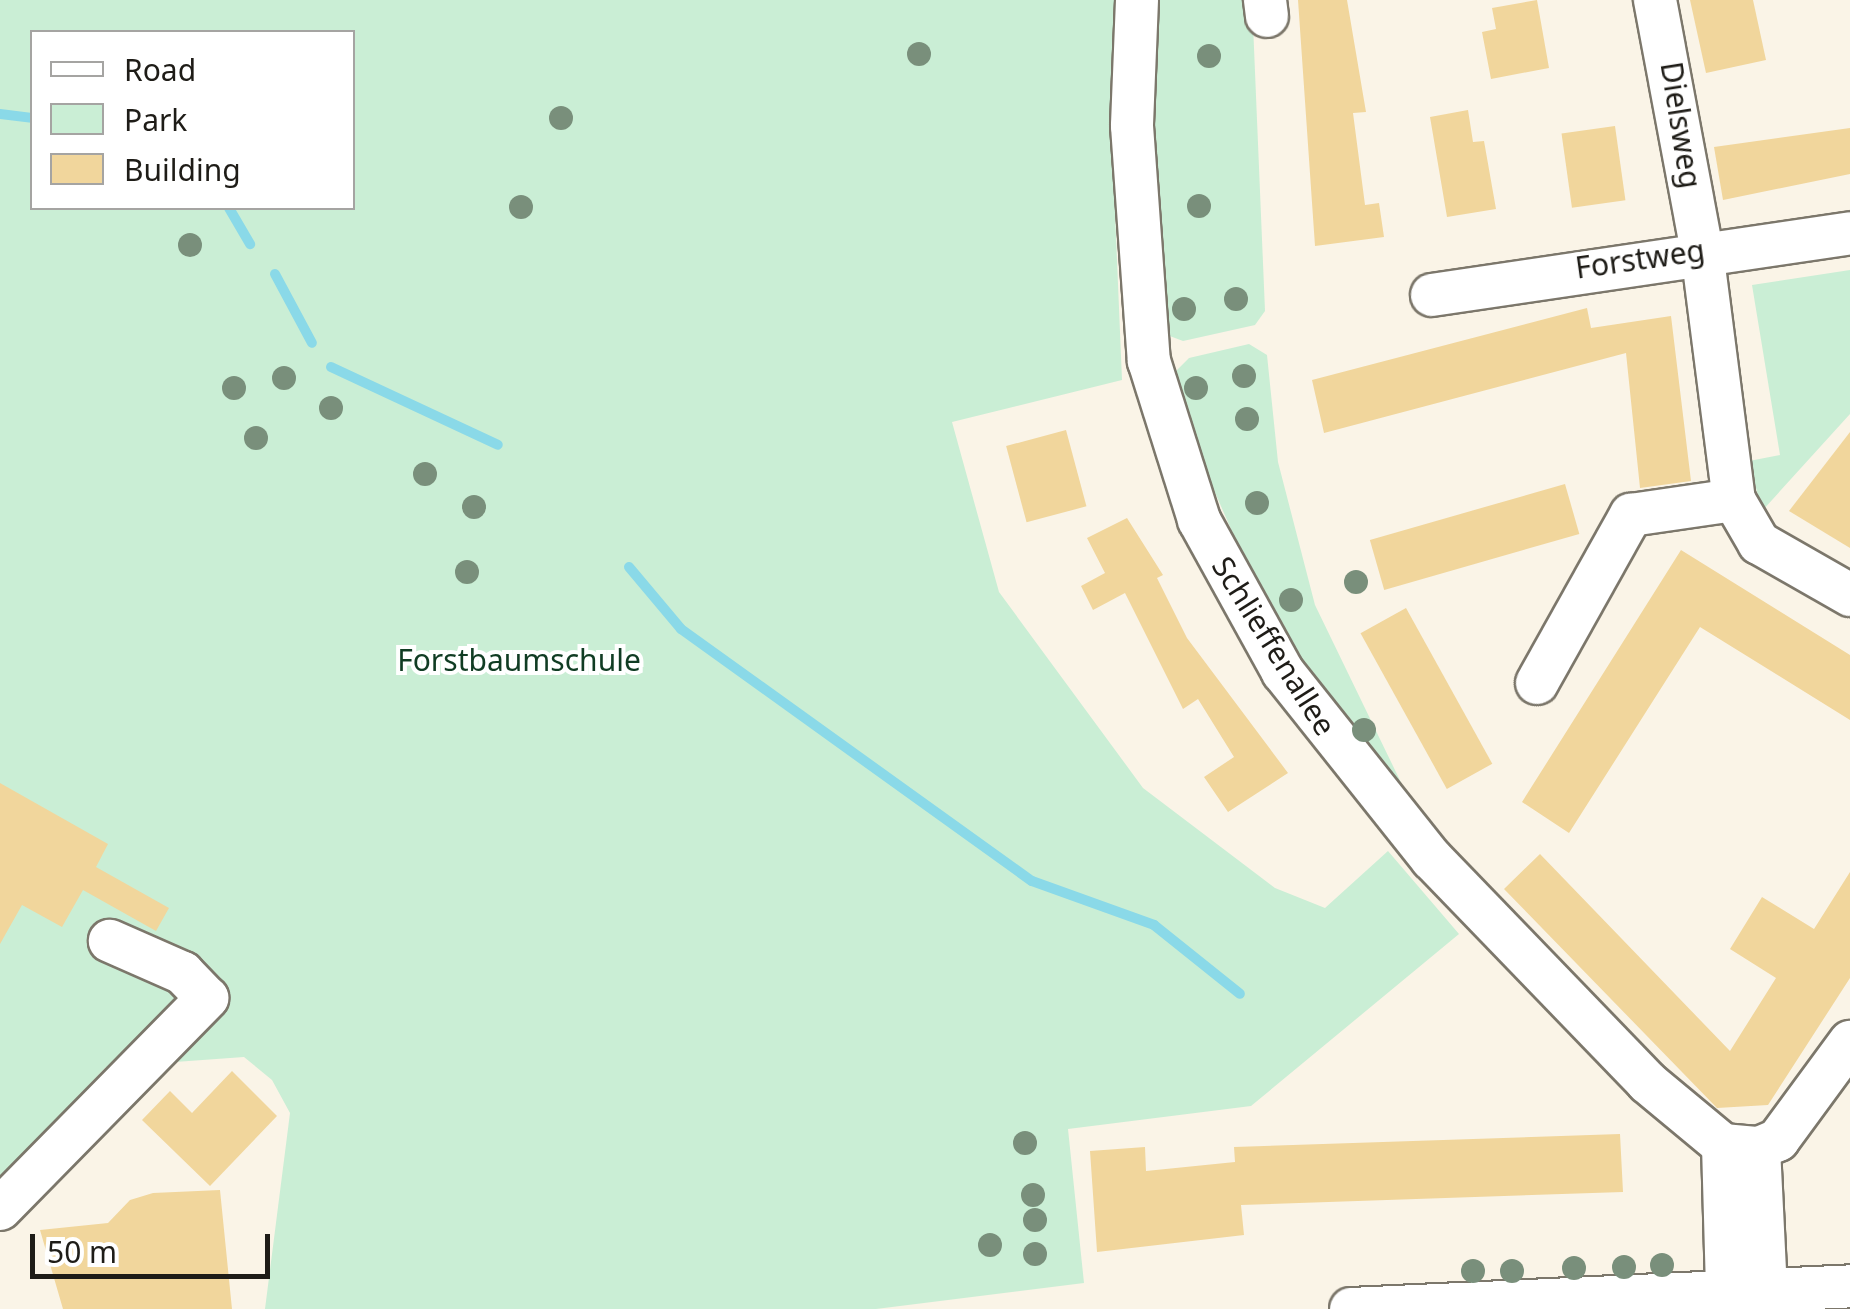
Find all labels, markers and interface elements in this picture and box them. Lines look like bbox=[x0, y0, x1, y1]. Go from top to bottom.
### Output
legend bbox=[30, 30, 355, 210]
text: Road bbox=[124, 49, 196, 90]
street label: Dielsweg bbox=[1653, 59, 1709, 191]
text: Park bbox=[124, 99, 187, 140]
text: Building bbox=[124, 149, 241, 190]
street label: Forstweg bbox=[1573, 232, 1707, 286]
street label: Schlieffenallee bbox=[1205, 550, 1343, 742]
park label: Forstbaumschule bbox=[397, 642, 641, 678]
scale bar bbox=[35, 1214, 275, 1276]
text: 50 m bbox=[47, 1231, 117, 1272]

